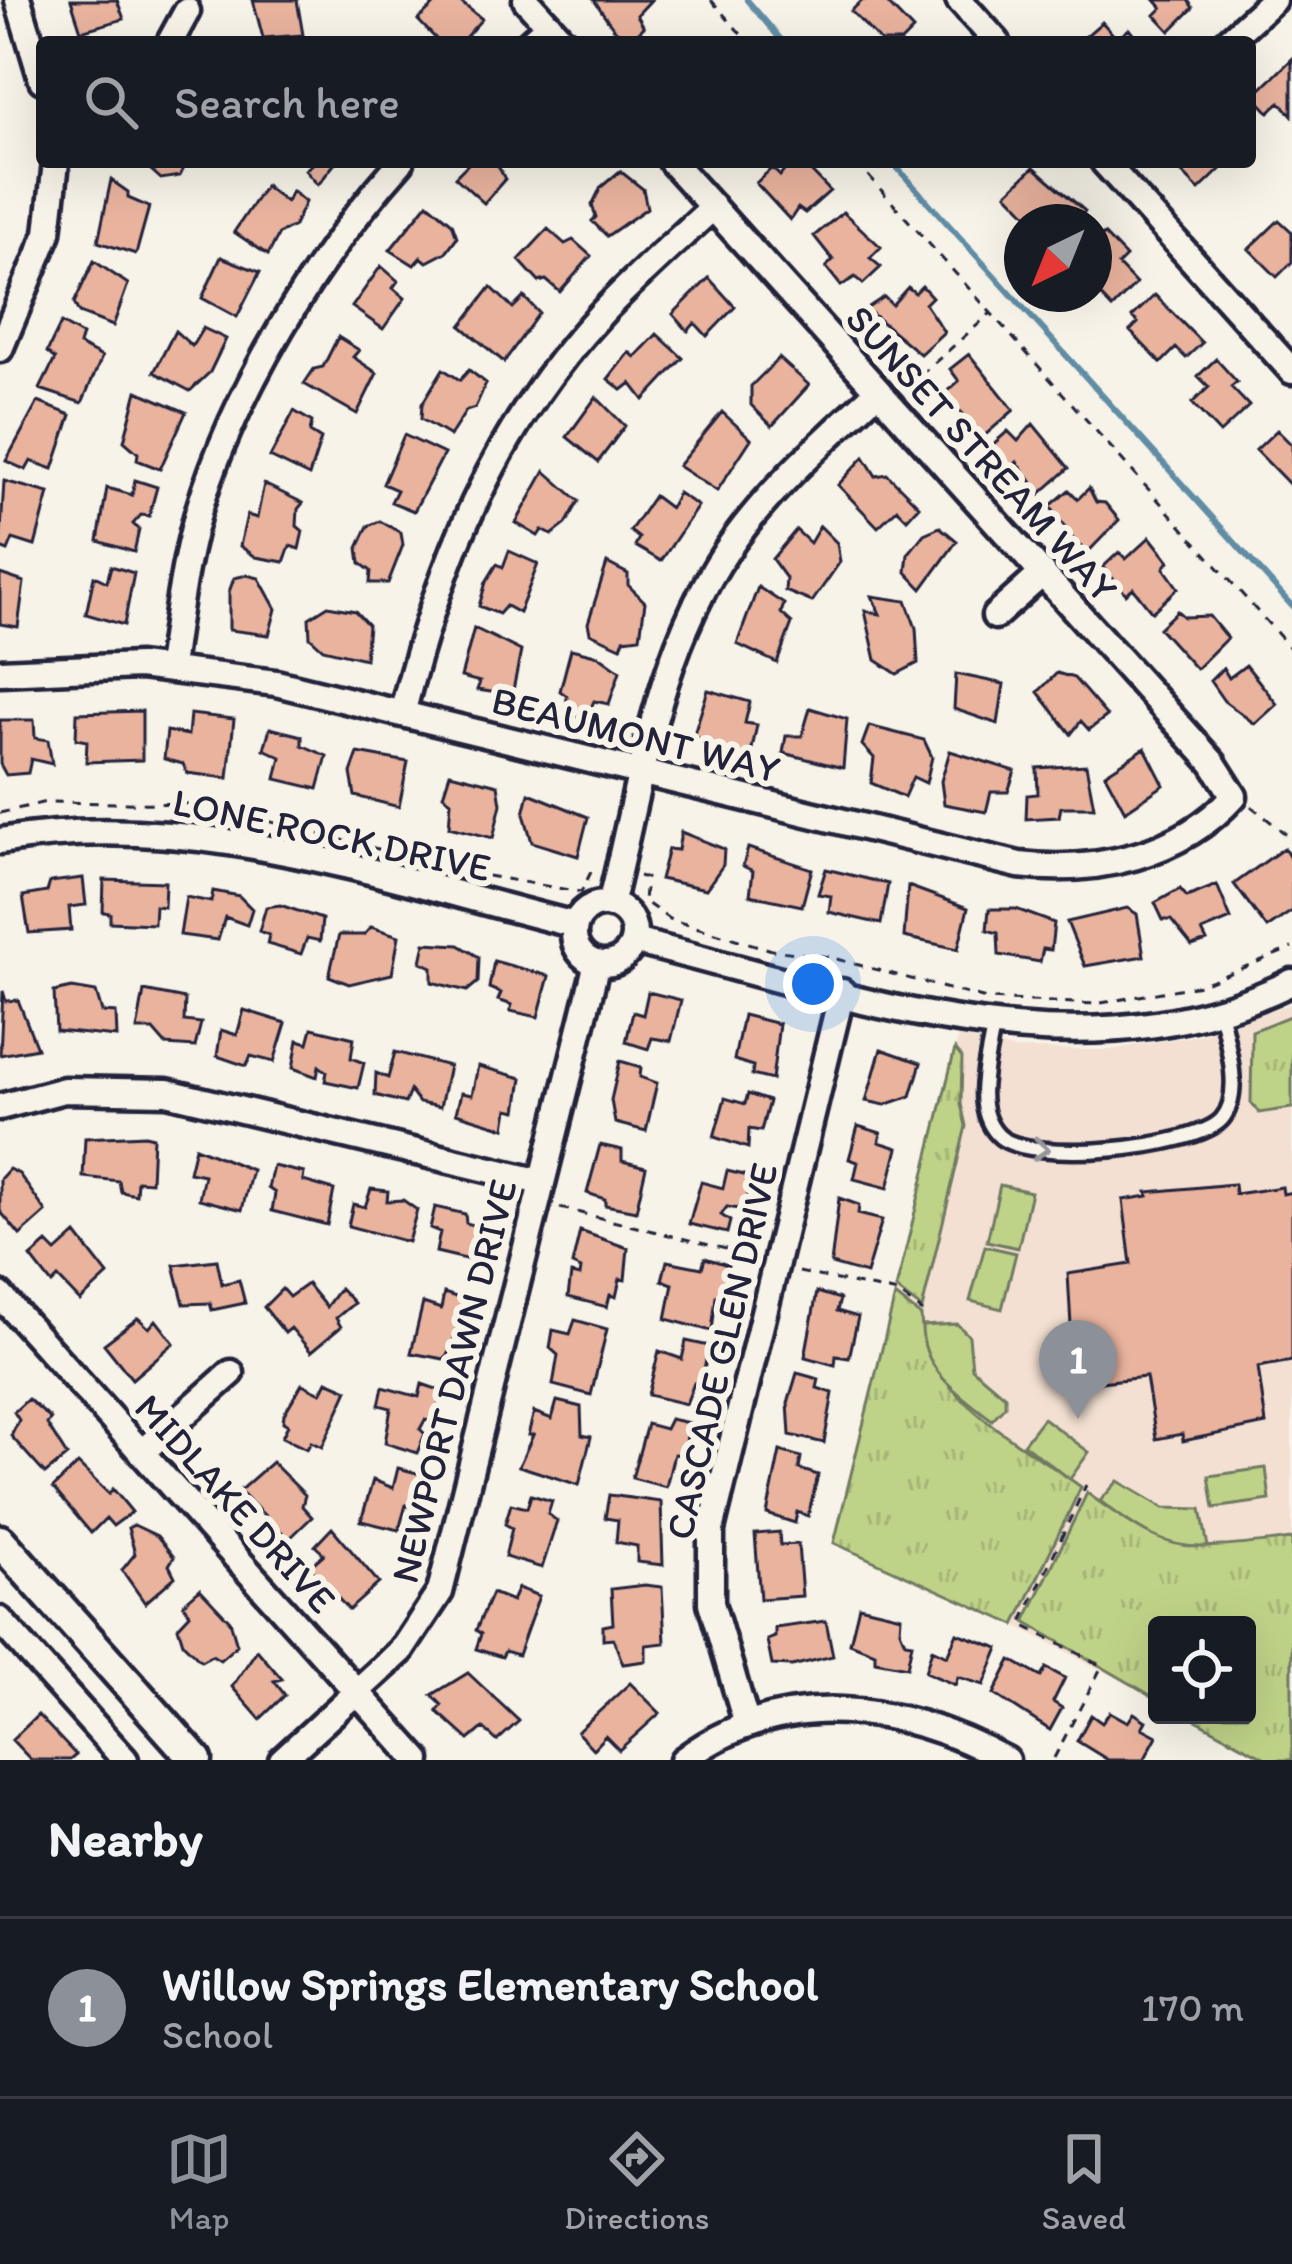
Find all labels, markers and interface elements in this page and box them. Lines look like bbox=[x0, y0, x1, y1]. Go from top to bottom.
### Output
search box bbox=[36, 36, 1256, 168]
icon: search bbox=[78, 69, 144, 135]
text: Search here bbox=[174, 75, 400, 129]
north arrow bbox=[1004, 204, 1112, 312]
street label: SUNSET STREAM WAY bbox=[836, 295, 1127, 611]
street label: BEAUMONT WAY bbox=[487, 676, 785, 793]
street label: LONE ROCK DRIVE bbox=[169, 778, 495, 891]
your location bbox=[783, 954, 843, 1014]
one-way arrow bbox=[1032, 1136, 1050, 1162]
street label: CASCADE GLEN DRIVE bbox=[655, 1158, 788, 1544]
street label: NEWPORT DAWN DRIVE bbox=[381, 1174, 526, 1588]
pin: 1 bbox=[1039, 1320, 1117, 1419]
street label: MIDLAKE DRIVE bbox=[125, 1384, 346, 1622]
map controls bbox=[1148, 1616, 1256, 1724]
button: locate bbox=[1148, 1616, 1256, 1724]
text: Nearby bbox=[48, 1808, 203, 1869]
text: Willow Springs Elementary School bbox=[162, 1957, 818, 2011]
text: 1 bbox=[78, 1984, 96, 2031]
text: 170 m bbox=[1141, 1984, 1244, 2031]
text: School bbox=[162, 2011, 273, 2058]
tab: Map bbox=[166, 2126, 232, 2237]
tab: Directions bbox=[564, 2126, 709, 2237]
tab: Saved bbox=[1042, 2126, 1126, 2237]

